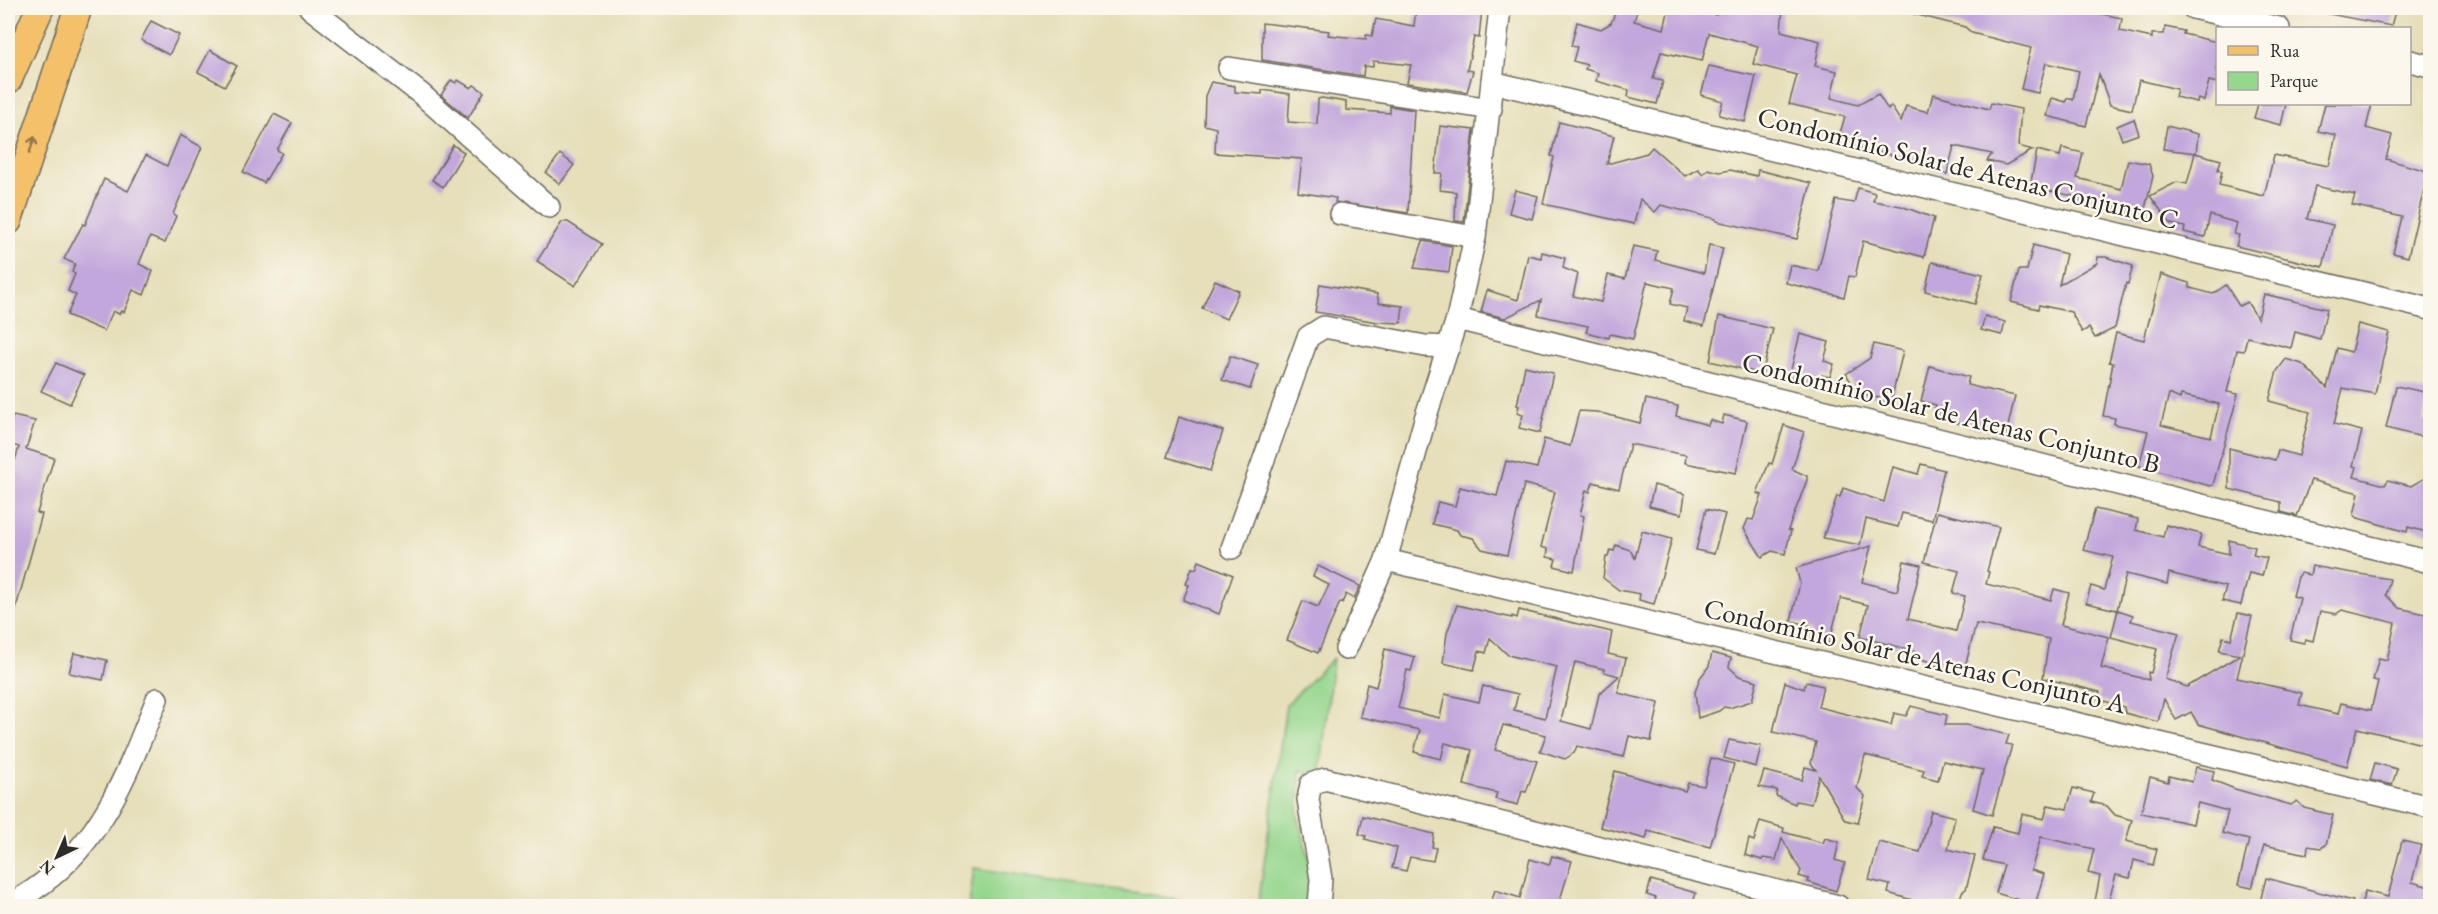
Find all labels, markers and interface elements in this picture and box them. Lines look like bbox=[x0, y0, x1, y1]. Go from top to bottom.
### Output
legend bbox=[2216, 27, 2411, 105]
text: Rua bbox=[2270, 39, 2300, 62]
text: Parque bbox=[2270, 69, 2318, 92]
street label: Condomínio Solar de Atenas Conjunto C bbox=[1754, 98, 2182, 237]
one-way arrow bbox=[27, 136, 38, 155]
street label: Condomínio Solar de Atenas Conjunto B bbox=[1739, 344, 2164, 481]
street label: Condomínio Solar de Atenas Conjunto A bbox=[1701, 590, 2130, 721]
north arrow bbox=[27, 827, 87, 887]
text: N bbox=[35, 855, 59, 879]

